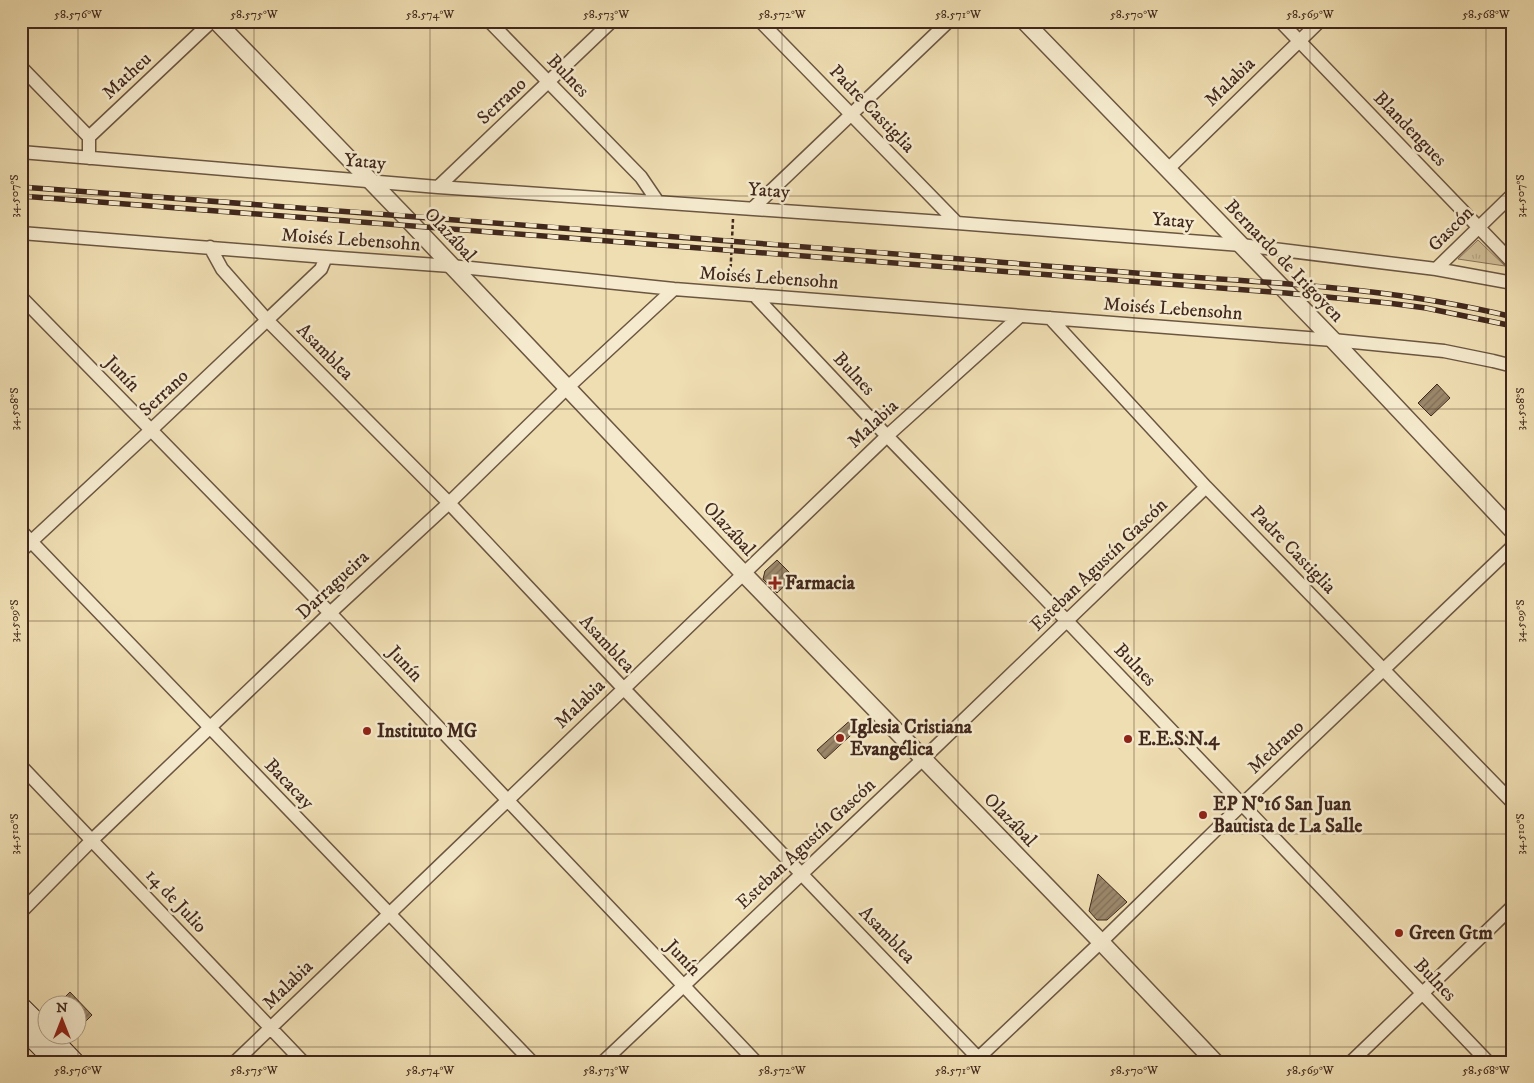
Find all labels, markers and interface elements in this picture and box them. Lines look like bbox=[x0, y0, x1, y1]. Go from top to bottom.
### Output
text: 58.576°W bbox=[54, 7, 103, 22]
text: 58.575°W bbox=[230, 7, 279, 22]
text: 58.574°W bbox=[406, 7, 455, 22]
text: 58.573°W bbox=[583, 7, 630, 22]
text: 58.572°W bbox=[758, 7, 807, 22]
text: 58.571°W bbox=[935, 7, 982, 22]
text: 58.570°W bbox=[1110, 7, 1159, 22]
text: 58.569°W bbox=[1286, 7, 1335, 22]
text: 58.568°W bbox=[1462, 7, 1511, 22]
street label: Matheu bbox=[98, 48, 156, 104]
street label: Bulnes bbox=[542, 50, 594, 102]
street label: Malabia bbox=[1200, 53, 1260, 111]
street label: Padre Castiglia bbox=[824, 60, 920, 158]
street label: Serrano bbox=[473, 72, 531, 130]
street label: Blandengues bbox=[1369, 87, 1451, 171]
street label: Yatay bbox=[343, 149, 388, 175]
text: 34.507°S bbox=[7, 174, 22, 218]
text: 34.507°S bbox=[1513, 174, 1528, 218]
street label: Yatay bbox=[747, 178, 792, 204]
street label: Bernardo de Irigoyen bbox=[1220, 195, 1348, 327]
street label: Gascón bbox=[1423, 201, 1479, 257]
street label: Olazábal bbox=[419, 203, 481, 267]
street label: Yatay bbox=[1151, 208, 1196, 234]
street label: Moisés Lebensohn bbox=[281, 224, 421, 256]
street label: Moisés Lebensohn bbox=[699, 262, 839, 294]
street label: Moisés Lebensohn bbox=[1103, 293, 1243, 325]
street label: Asamblea bbox=[292, 319, 358, 385]
street label: Bulnes bbox=[828, 348, 880, 400]
street label: Junín bbox=[98, 350, 145, 397]
street label: Serrano bbox=[135, 364, 193, 422]
text: 34.508°S bbox=[7, 388, 22, 430]
text: 34.508°S bbox=[1513, 388, 1528, 430]
street label: Malabia bbox=[843, 395, 903, 453]
street label: Esteban Agustín Gascón bbox=[1026, 494, 1172, 636]
street label: Olazábal bbox=[698, 497, 760, 561]
street label: Padre Castiglia bbox=[1245, 501, 1341, 599]
street label: Darragueira bbox=[292, 546, 374, 624]
place label: Farmacia bbox=[785, 572, 856, 595]
marker: Farmacia bbox=[769, 577, 781, 589]
text: 34.509°S bbox=[7, 600, 22, 642]
text: 34.509°S bbox=[1513, 600, 1528, 642]
street label: Asamblea bbox=[574, 610, 640, 678]
street label: Bulnes bbox=[1109, 639, 1161, 691]
street label: Junín bbox=[381, 640, 427, 687]
street label: Malabia bbox=[550, 675, 610, 733]
street label: Medrano bbox=[1243, 715, 1309, 779]
place label: Iglesia Cristiana Evangélica bbox=[850, 716, 973, 761]
place label: Instituto MG bbox=[377, 720, 478, 743]
marker: Instituto MG bbox=[361, 725, 373, 737]
place label: E.E.S.N.4 bbox=[1138, 728, 1220, 751]
marker: Iglesia Cristiana Evangélica bbox=[834, 732, 846, 744]
marker: E.E.S.N.4 bbox=[1122, 733, 1134, 745]
street label: Bacacay bbox=[259, 754, 319, 815]
street label: Esteban Agustín Gascón bbox=[732, 774, 880, 914]
street label: Olazábal bbox=[979, 788, 1041, 852]
place label: EP Nº16 San Juan Bautista de La Salle bbox=[1213, 793, 1362, 838]
marker: EP Nº16 San Juan Bautista de La Salle bbox=[1197, 809, 1209, 821]
text: 34.510°S bbox=[7, 813, 22, 855]
text: 34.510°S bbox=[1513, 813, 1528, 855]
street label: 14 de Julio bbox=[140, 864, 212, 938]
street label: Asamblea bbox=[854, 901, 920, 969]
place label: Green Gtm bbox=[1409, 922, 1493, 945]
marker: Green Gtm bbox=[1393, 927, 1405, 939]
street label: Junín bbox=[659, 934, 706, 981]
street label: Bulnes bbox=[1409, 954, 1461, 1006]
street label: Malabia bbox=[258, 956, 318, 1014]
north arrow bbox=[38, 996, 88, 1046]
text: N bbox=[56, 999, 68, 1017]
text: 58.576°W bbox=[54, 1063, 103, 1078]
text: 58.575°W bbox=[230, 1063, 279, 1078]
text: 58.574°W bbox=[406, 1063, 455, 1078]
text: 58.573°W bbox=[583, 1063, 630, 1078]
text: 58.572°W bbox=[758, 1063, 807, 1078]
text: 58.571°W bbox=[935, 1063, 982, 1078]
text: 58.570°W bbox=[1110, 1063, 1159, 1078]
text: 58.569°W bbox=[1286, 1063, 1335, 1078]
text: 58.568°W bbox=[1462, 1063, 1511, 1078]

